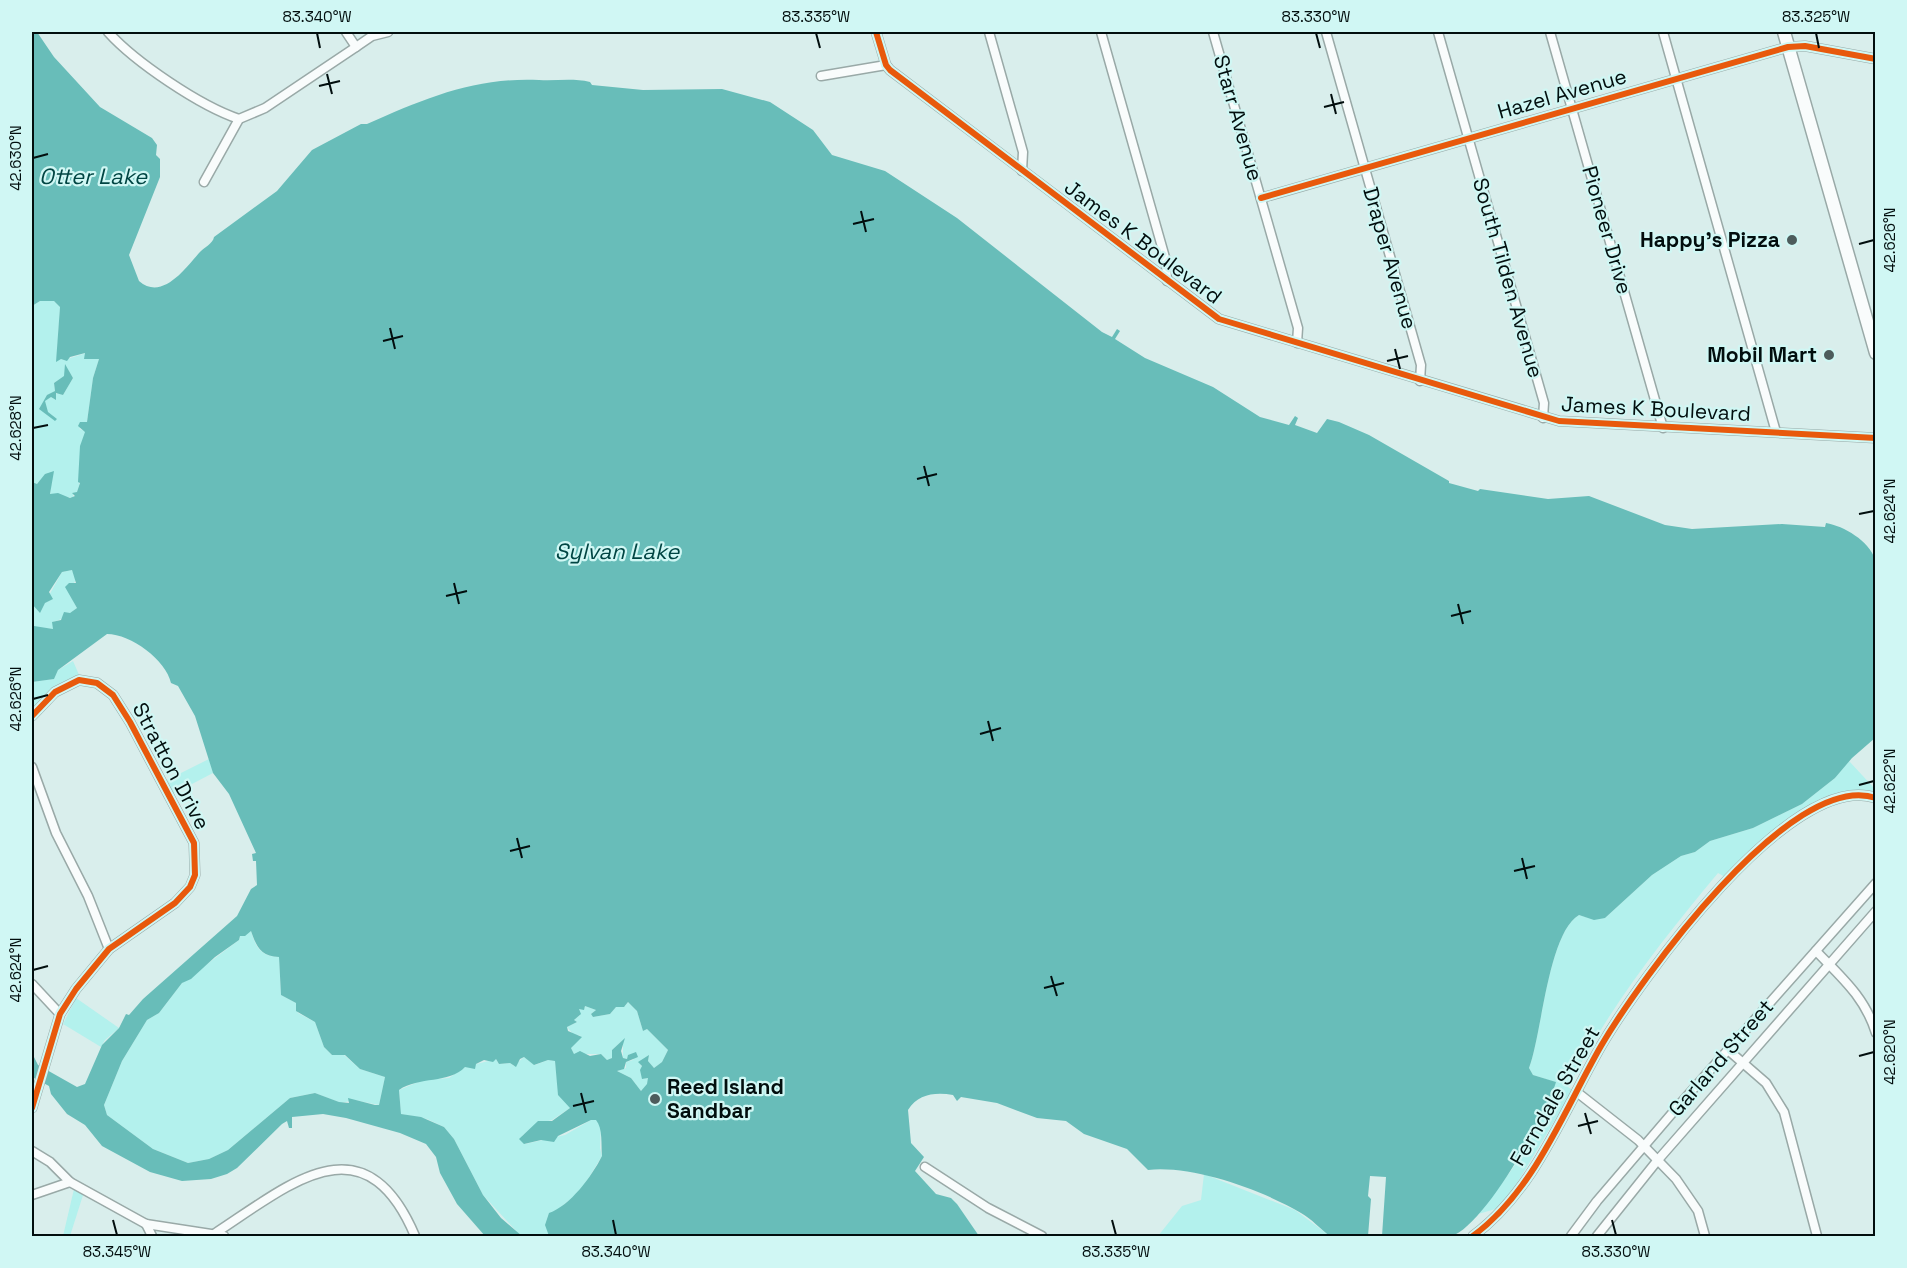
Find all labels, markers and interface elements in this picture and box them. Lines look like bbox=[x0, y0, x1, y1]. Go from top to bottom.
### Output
text: 83.340°W bbox=[282, 7, 352, 26]
text: 83.335°W bbox=[782, 7, 850, 26]
text: 83.330°W bbox=[1282, 7, 1350, 26]
text: 83.325°W bbox=[1782, 7, 1850, 26]
street label: Starr Avenue bbox=[1208, 52, 1269, 184]
street label: Hazel Avenue bbox=[1494, 62, 1630, 125]
text: 42.630°N bbox=[6, 125, 25, 191]
water label: Otter Lake bbox=[39, 162, 148, 190]
street label: Pioneer Drive bbox=[1576, 163, 1639, 297]
street label: James K Boulevard bbox=[1059, 174, 1227, 310]
street label: South Tilden Avenue bbox=[1467, 175, 1550, 381]
street label: Draper Avenue bbox=[1357, 184, 1424, 332]
text: 42.626°N bbox=[1880, 207, 1899, 273]
place label: Happy's Pizza bbox=[1640, 226, 1780, 253]
marker: Happy's Pizza bbox=[1785, 233, 1799, 247]
place label: Mobil Mart bbox=[1707, 341, 1817, 368]
marker: Mobil Mart bbox=[1822, 348, 1836, 362]
street label: James K Boulevard bbox=[1560, 390, 1752, 427]
text: 42.628°N bbox=[6, 395, 25, 461]
text: 42.624°N bbox=[1880, 479, 1899, 543]
water label: Sylvan Lake bbox=[555, 537, 680, 565]
text: 42.626°N bbox=[6, 666, 25, 732]
street label: Stratton Drive bbox=[127, 698, 216, 834]
text: 42.622°N bbox=[1880, 749, 1899, 813]
text: 42.624°N bbox=[6, 938, 25, 1002]
street label: Garland Street bbox=[1662, 993, 1779, 1122]
text: 42.620°N bbox=[1880, 1019, 1899, 1085]
street label: Ferndale Street bbox=[1504, 1021, 1606, 1171]
place label: Reed Island Sandbar bbox=[667, 1073, 784, 1124]
marker: Reed Island Sandbar bbox=[648, 1092, 662, 1106]
text: 83.345°W bbox=[83, 1242, 151, 1261]
text: 83.340°W bbox=[581, 1242, 651, 1261]
text: 83.335°W bbox=[1082, 1242, 1150, 1261]
text: 83.330°W bbox=[1582, 1242, 1650, 1261]

